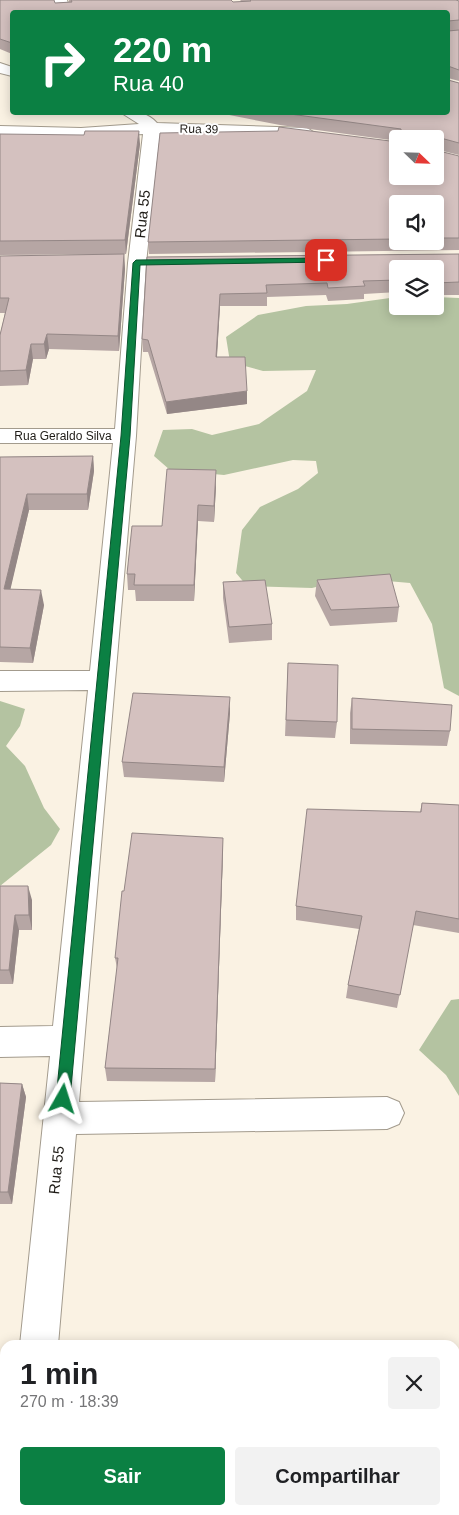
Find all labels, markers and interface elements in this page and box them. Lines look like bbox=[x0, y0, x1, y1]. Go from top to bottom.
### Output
icon: right bbox=[30, 30, 95, 95]
text: 220 m bbox=[113, 30, 212, 69]
text: Rua 40 bbox=[113, 71, 184, 96]
street label: Rua 39 bbox=[180, 122, 219, 136]
north arrow bbox=[389, 130, 444, 185]
map controls bbox=[389, 130, 444, 315]
street label: Rua 55 bbox=[131, 189, 153, 239]
button: sound bbox=[389, 195, 444, 250]
pin bbox=[305, 239, 347, 281]
icon: arrive bbox=[312, 246, 340, 274]
button: layers bbox=[389, 260, 444, 315]
street label: Rua Geraldo Silva bbox=[14, 429, 112, 443]
position arrow bbox=[36, 1072, 88, 1124]
street label: Rua 55 bbox=[45, 1145, 67, 1195]
text: 1 min bbox=[20, 1357, 98, 1390]
button: close bbox=[388, 1357, 440, 1409]
text: 270 m · 18:39 bbox=[20, 1393, 119, 1410]
button: Sair bbox=[20, 1447, 225, 1505]
button: Compartilhar bbox=[235, 1447, 440, 1505]

